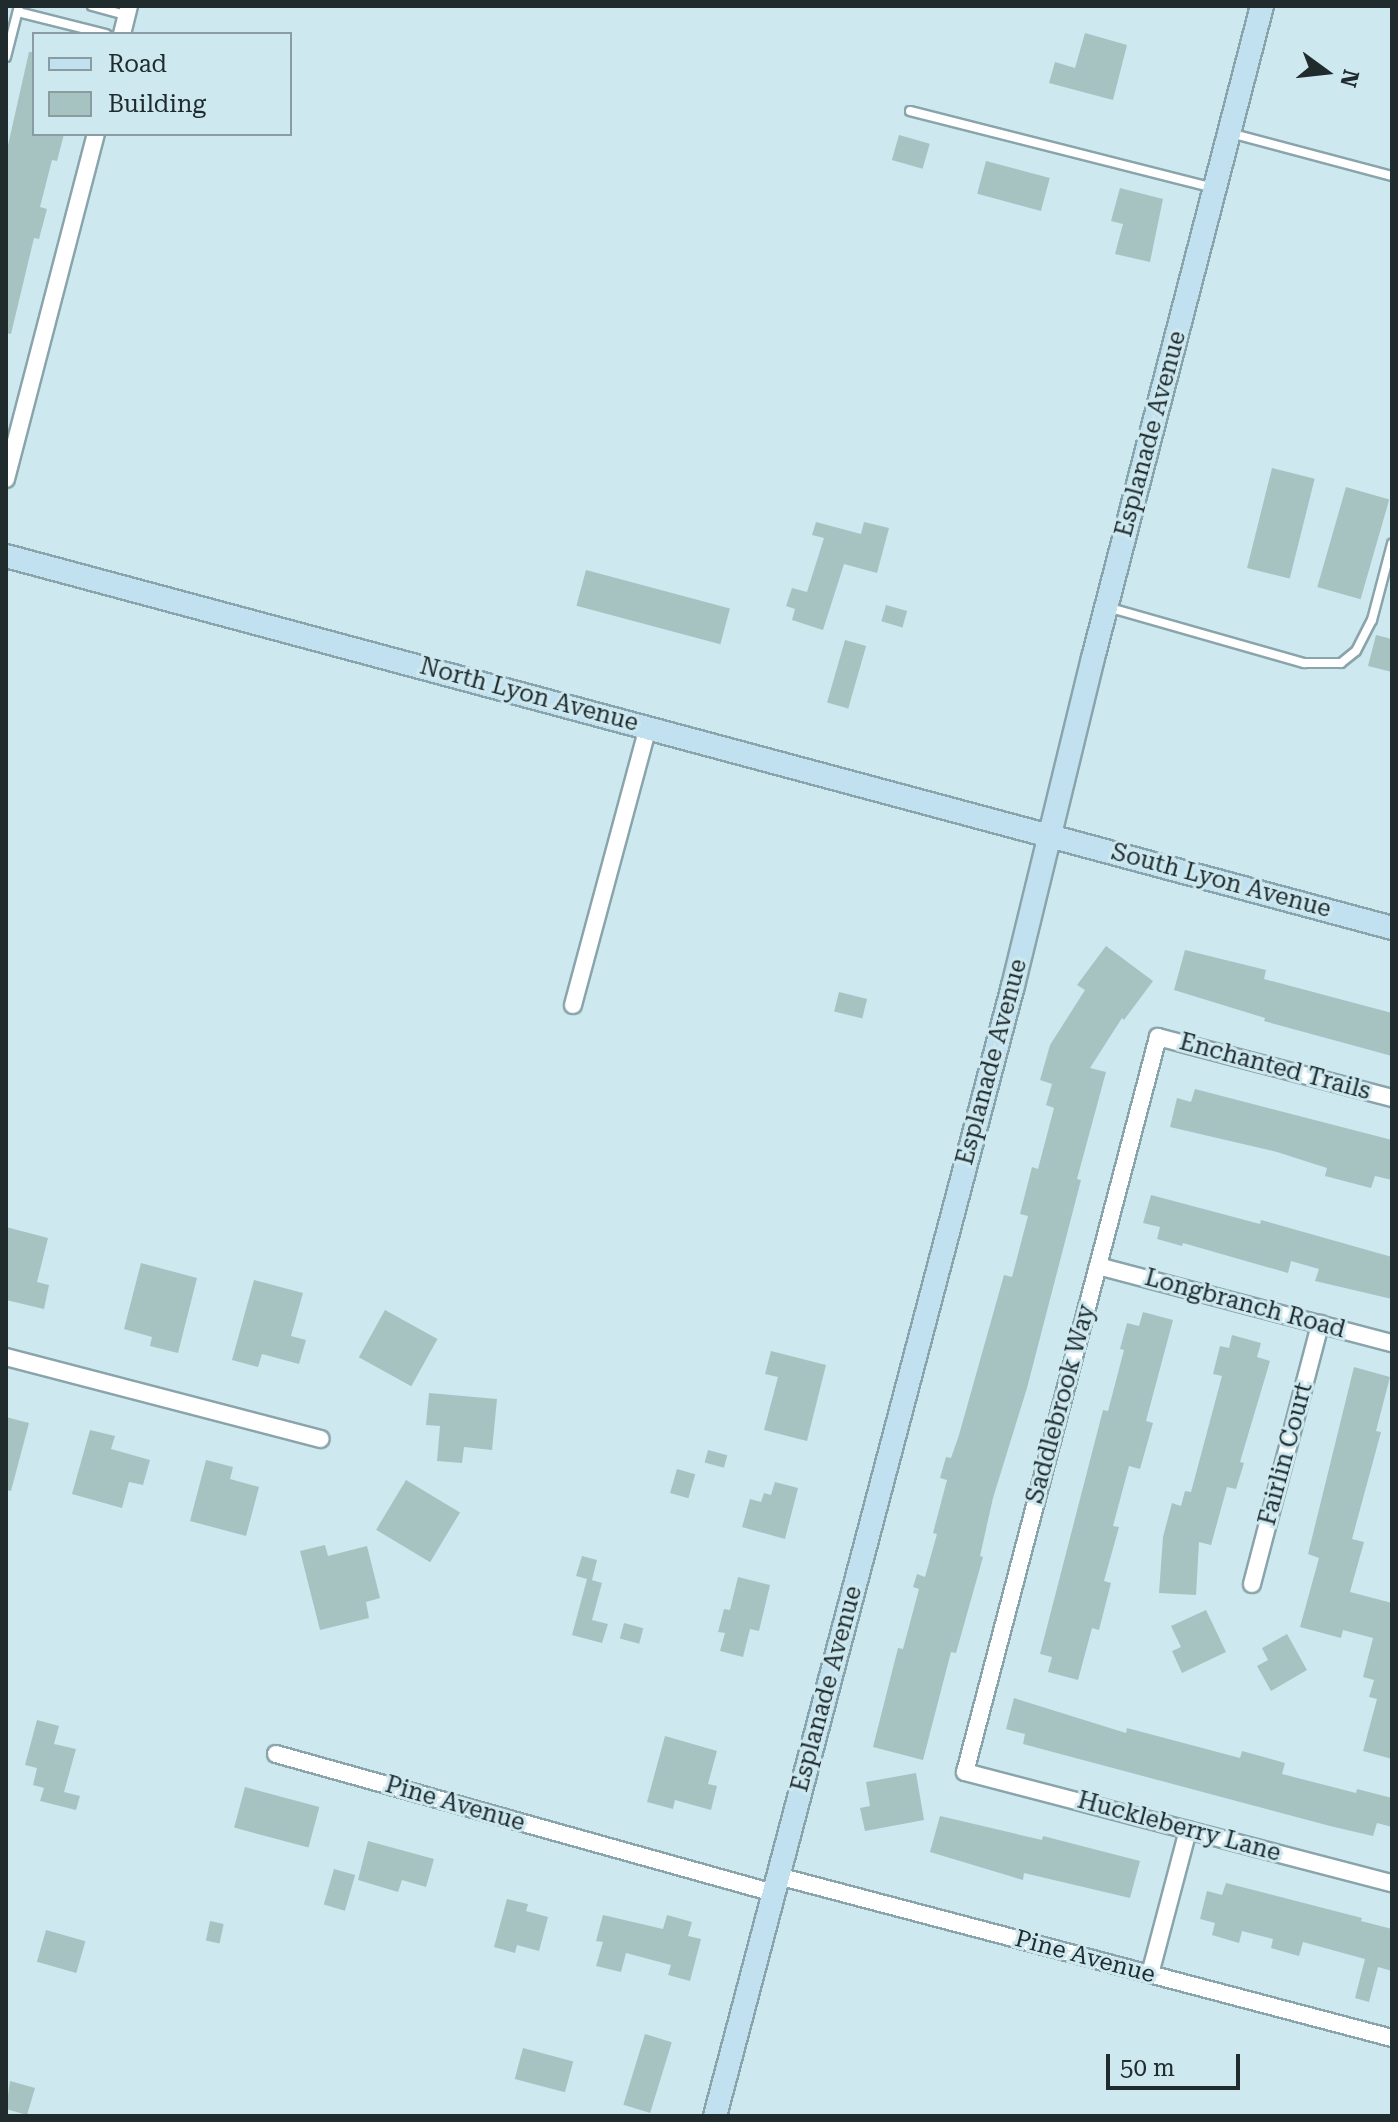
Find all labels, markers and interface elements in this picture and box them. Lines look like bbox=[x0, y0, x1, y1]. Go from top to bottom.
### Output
legend bbox=[32, 32, 292, 136]
north arrow bbox=[1286, 32, 1366, 112]
text: Road bbox=[108, 50, 167, 78]
text: N bbox=[1335, 67, 1364, 90]
text: Building bbox=[108, 90, 206, 118]
street label: Esplanade Avenue bbox=[1110, 328, 1192, 540]
street label: North Lyon Avenue bbox=[417, 652, 641, 738]
street label: South Lyon Avenue bbox=[1108, 838, 1334, 924]
street label: Esplanade Avenue bbox=[951, 956, 1033, 1168]
street label: Enchanted Trails bbox=[1176, 1028, 1374, 1106]
street label: Longbranch Road bbox=[1142, 1263, 1348, 1345]
street label: Saddlebrook Way bbox=[1021, 1301, 1101, 1507]
street label: Fairlin Court bbox=[1253, 1379, 1319, 1529]
street label: Esplanade Avenue bbox=[786, 1583, 868, 1795]
street label: Pine Avenue bbox=[382, 1770, 528, 1838]
street label: Huckleberry Lane bbox=[1074, 1786, 1284, 1868]
street label: Pine Avenue bbox=[1012, 1924, 1158, 1990]
scale bar bbox=[1110, 2038, 1244, 2088]
text: 50 m bbox=[1120, 2054, 1175, 2082]

